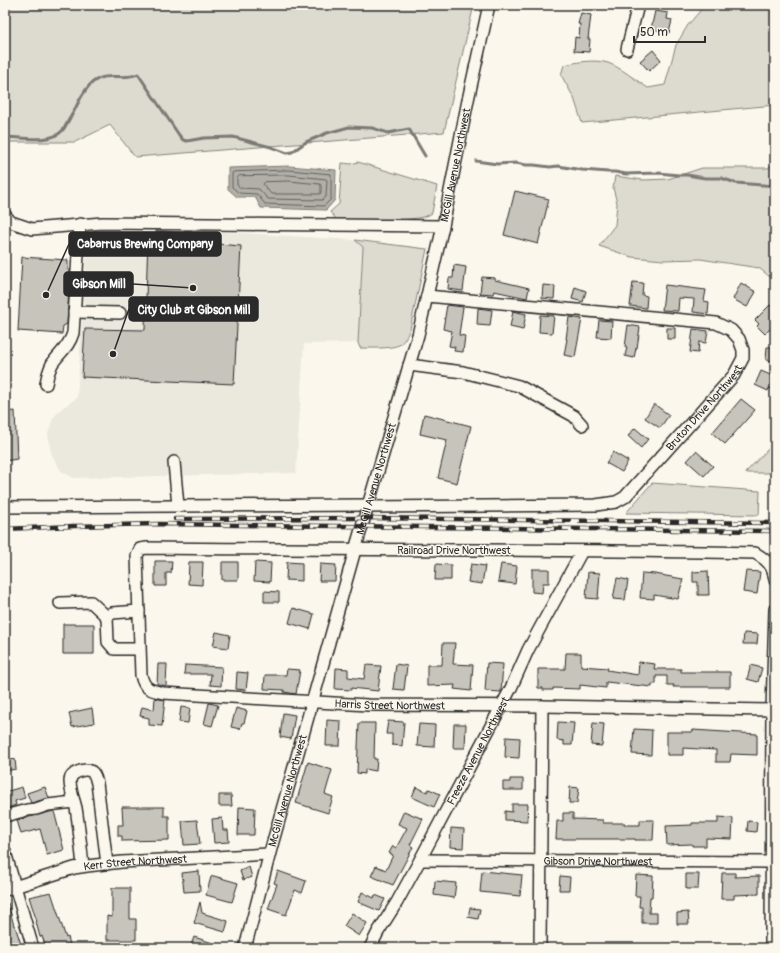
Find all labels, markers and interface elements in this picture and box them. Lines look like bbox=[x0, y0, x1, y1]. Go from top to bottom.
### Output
scale bar bbox=[634, 18, 705, 44]
text: 50 m bbox=[640, 25, 668, 40]
street label: McGill Avenue Northwest bbox=[438, 106, 473, 223]
callout: Cabarrus Brewing Company bbox=[69, 232, 221, 256]
text: Cabarrus Brewing Company bbox=[77, 237, 214, 252]
callout: Gibson Mill bbox=[64, 272, 133, 296]
text: Gibson Mill bbox=[72, 277, 126, 292]
callout: City Club at Gibson Mill bbox=[129, 297, 258, 321]
text: City Club at Gibson Mill bbox=[137, 303, 251, 318]
street label: Bruton Drive Northwest bbox=[664, 362, 745, 453]
street label: McGill Avenue Northwest bbox=[354, 421, 399, 536]
street label: Railroad Drive Northwest bbox=[397, 544, 511, 557]
street label: Freeze Avenue Northwest bbox=[444, 694, 512, 807]
street label: Harris Street Northwest bbox=[334, 697, 446, 712]
street label: McGill Avenue Northwest bbox=[266, 733, 310, 848]
street label: Kerr Street Northwest bbox=[83, 852, 188, 873]
street label: Gibson Drive Northwest bbox=[543, 855, 653, 868]

